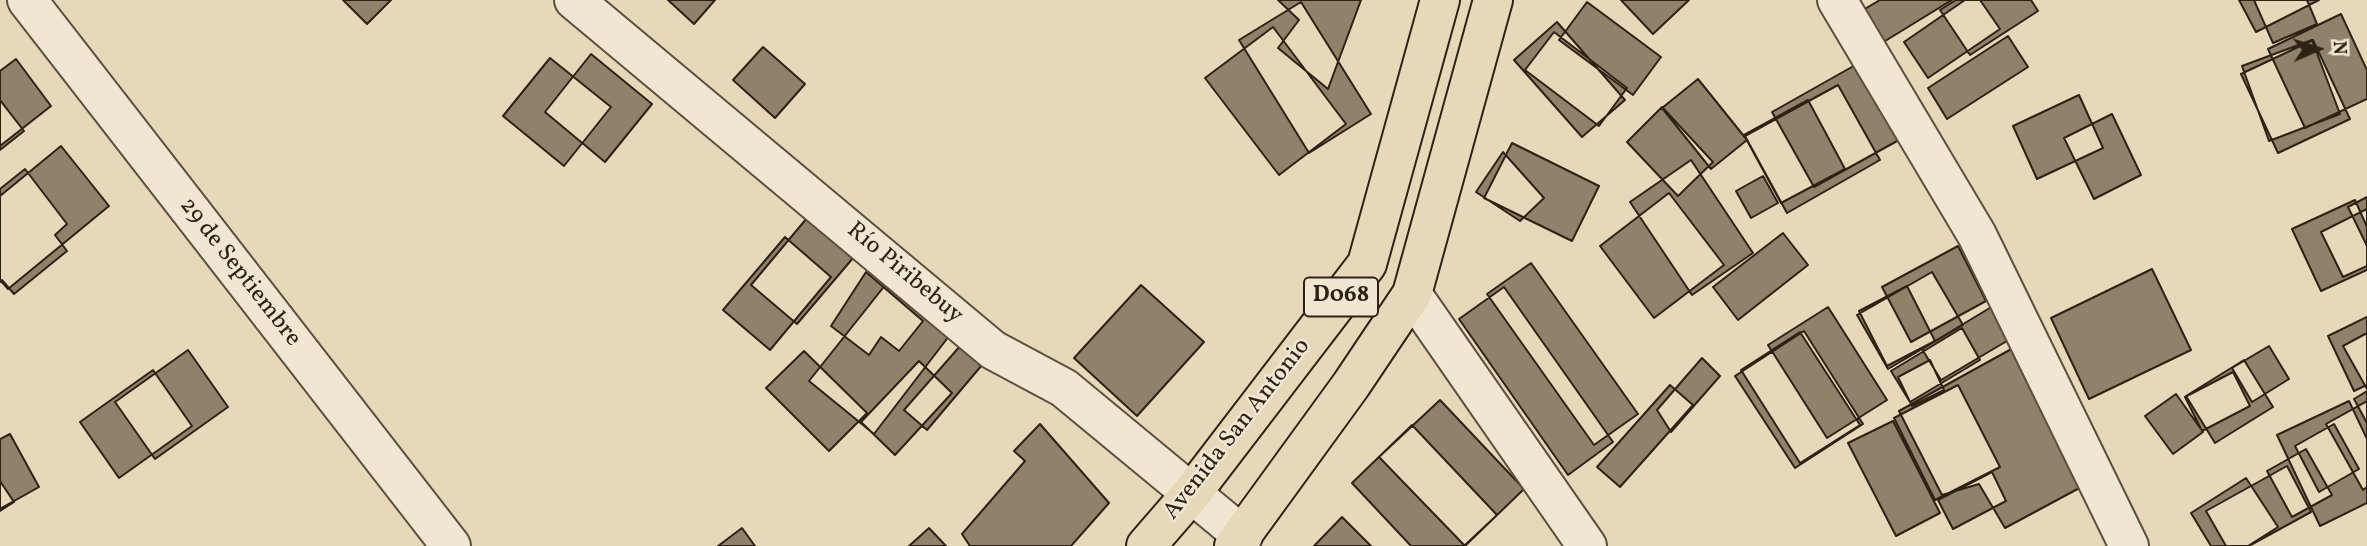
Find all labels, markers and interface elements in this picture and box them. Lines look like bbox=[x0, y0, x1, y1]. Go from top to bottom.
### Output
north arrow bbox=[2283, 14, 2353, 84]
text: N bbox=[2326, 40, 2352, 55]
street label: 29 de Septiembre bbox=[172, 193, 306, 353]
street label: Río Piribebuy bbox=[840, 217, 968, 331]
road number: D068 bbox=[1304, 278, 1378, 316]
street label: Avenida San Antonio bbox=[1158, 334, 1318, 526]

